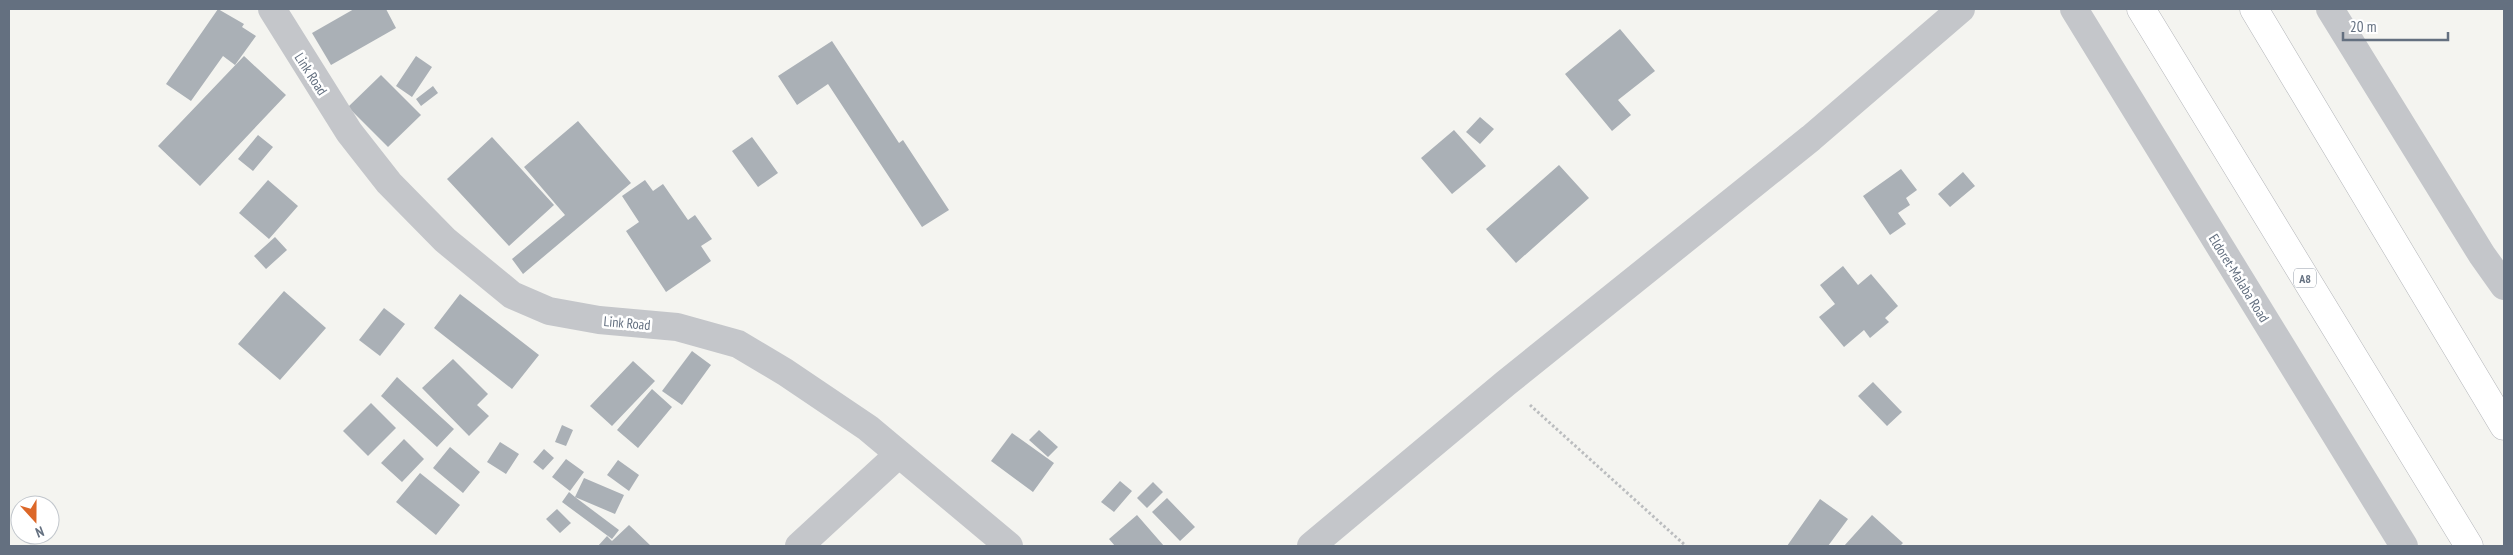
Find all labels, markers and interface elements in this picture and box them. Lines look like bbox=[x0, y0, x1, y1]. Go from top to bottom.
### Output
scale bar bbox=[2343, 10, 2448, 42]
text: 20 m bbox=[2350, 17, 2376, 36]
street label: Link Road bbox=[291, 49, 331, 99]
street label: Eldoret-Malaba Road bbox=[2205, 231, 2273, 325]
road number: A8 bbox=[2294, 268, 2316, 288]
street label: Link Road bbox=[603, 312, 651, 334]
north arrow bbox=[10, 495, 60, 545]
text: N bbox=[33, 522, 46, 542]

